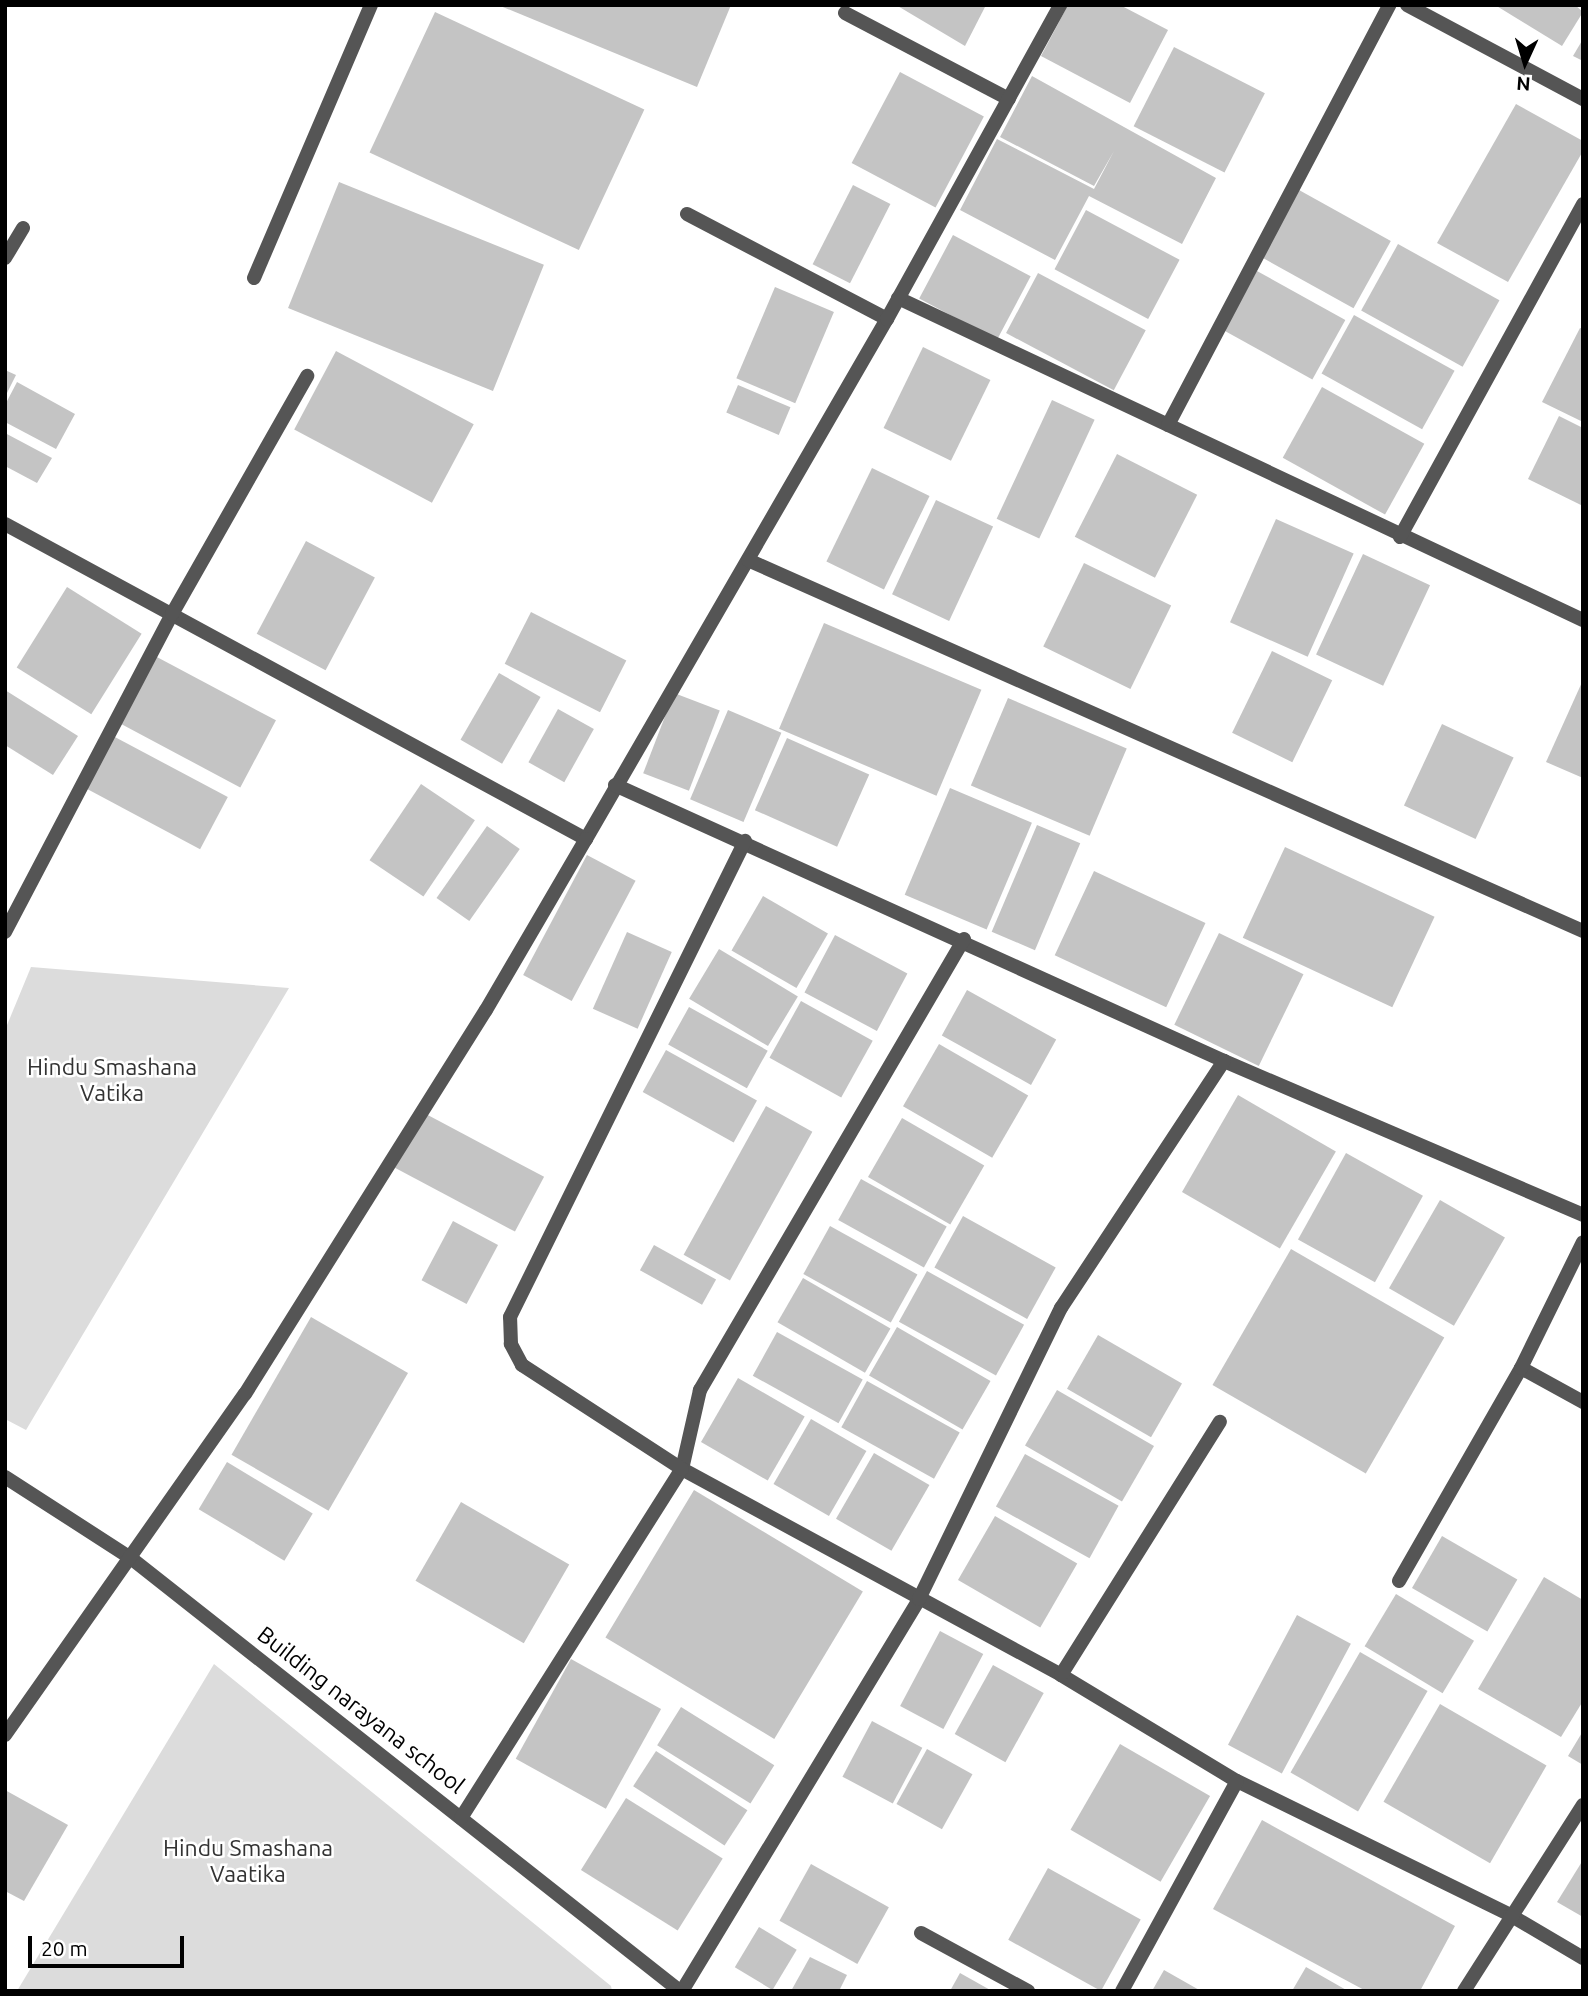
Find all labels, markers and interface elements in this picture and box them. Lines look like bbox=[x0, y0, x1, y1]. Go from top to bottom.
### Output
north arrow bbox=[1490, 28, 1560, 98]
text: N bbox=[1516, 72, 1531, 95]
park label: Hindu Smashana Vatika bbox=[27, 1053, 197, 1107]
street label: Building narayana school bbox=[252, 1621, 470, 1799]
park label: Hindu Smashana Vaatika bbox=[163, 1834, 333, 1888]
scale bar bbox=[32, 1923, 187, 1967]
text: 20 m bbox=[41, 1936, 88, 1960]

